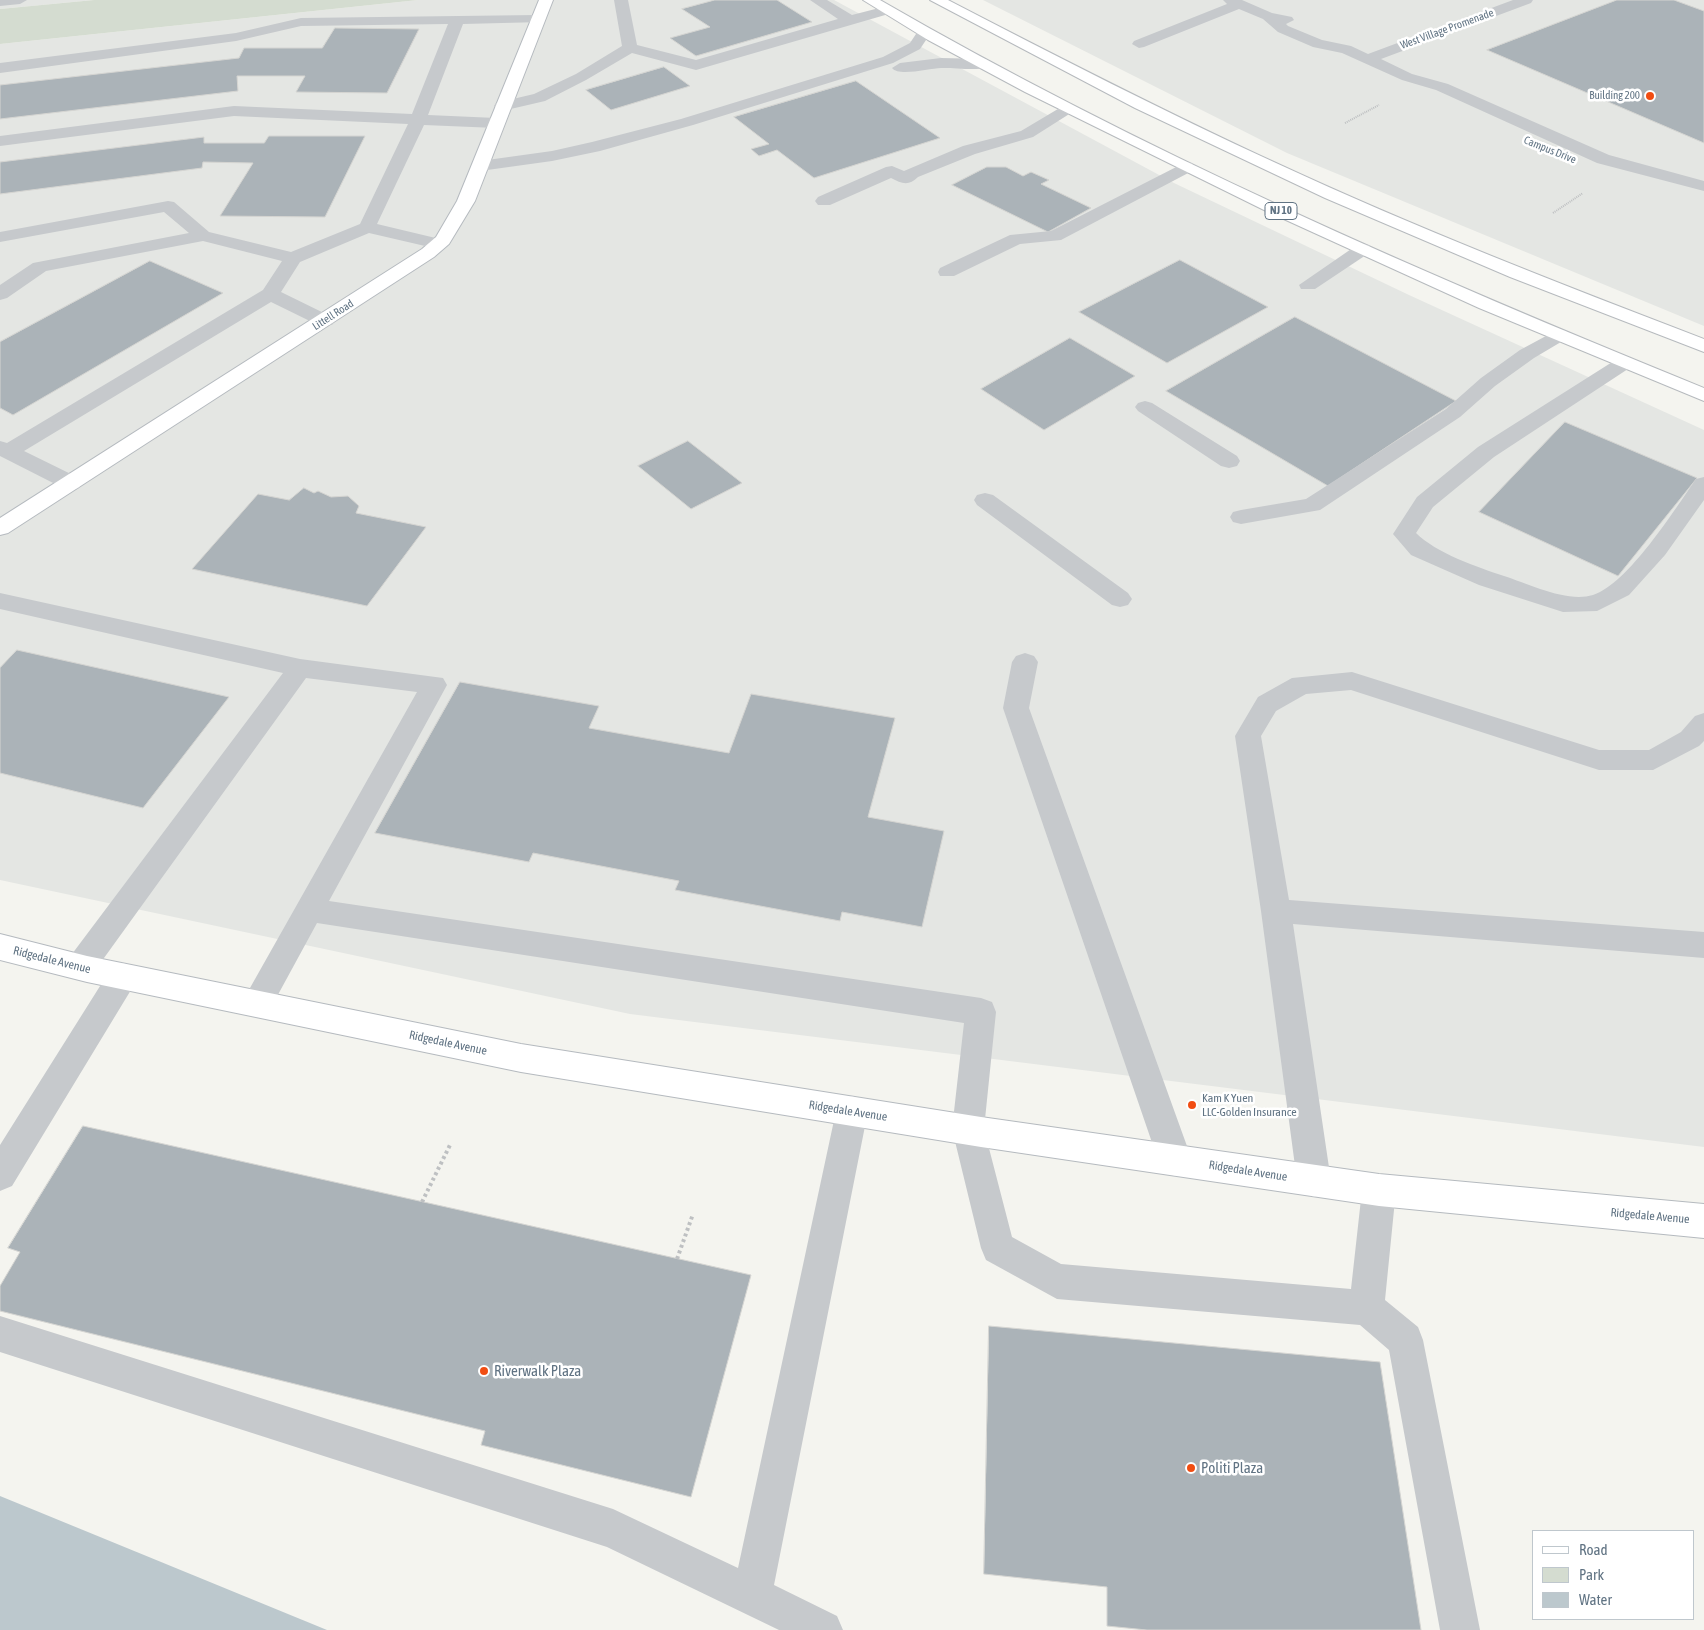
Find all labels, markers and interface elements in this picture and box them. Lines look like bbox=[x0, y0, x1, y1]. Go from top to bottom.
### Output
street label: West Village Promenade bbox=[1398, 6, 1496, 52]
place label: Building 200 bbox=[1589, 89, 1640, 103]
marker: Building 200 bbox=[1644, 90, 1656, 102]
street label: Campus Drive bbox=[1522, 134, 1578, 166]
road number: NJ 10 bbox=[1265, 202, 1297, 220]
street label: Littell Road bbox=[310, 297, 356, 333]
street label: Ridgedale Avenue bbox=[12, 943, 92, 977]
street label: Ridgedale Avenue bbox=[408, 1028, 488, 1058]
place label: Kam K Yuen LLC-Golden Insurance bbox=[1202, 1091, 1297, 1119]
street label: Ridgedale Avenue bbox=[808, 1098, 888, 1124]
marker: Kam K Yuen LLC-Golden Insurance bbox=[1186, 1099, 1198, 1111]
street label: Ridgedale Avenue bbox=[1208, 1158, 1288, 1184]
street label: Ridgedale Avenue bbox=[1610, 1205, 1690, 1227]
place label: Riverwalk Plaza bbox=[494, 1362, 581, 1380]
marker: Riverwalk Plaza bbox=[478, 1365, 490, 1377]
place label: Politi Plaza bbox=[1201, 1459, 1263, 1477]
marker: Politi Plaza bbox=[1185, 1462, 1197, 1474]
legend bbox=[1532, 1530, 1694, 1620]
text: Road bbox=[1579, 1541, 1608, 1558]
text: Park bbox=[1579, 1566, 1604, 1583]
text: Water bbox=[1579, 1591, 1612, 1608]

